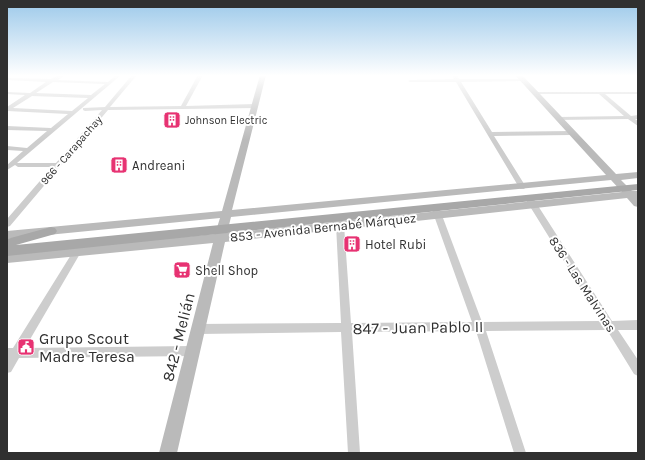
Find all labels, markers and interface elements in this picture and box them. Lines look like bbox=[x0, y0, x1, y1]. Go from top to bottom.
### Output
building icon: Johnson Electric bbox=[162, 110, 182, 130]
street label: 966 - Carapachay bbox=[38, 113, 105, 187]
place label: Johnson Electric bbox=[185, 114, 268, 127]
building icon: Andreani bbox=[109, 155, 129, 175]
place label: Andreani bbox=[132, 158, 185, 173]
street label: 853 - Avenida Bernabé Márquez bbox=[229, 210, 417, 246]
building icon: Hotel Rubi bbox=[342, 234, 362, 254]
street label: 836 - Las Malvinas bbox=[546, 234, 619, 335]
place label: Hotel Rubi bbox=[365, 237, 427, 252]
supermarket icon: Shell Shop bbox=[172, 260, 192, 280]
place label: Shell Shop bbox=[195, 263, 258, 278]
street label: 842 - Melián bbox=[158, 291, 199, 383]
street label: 847 - Juan Pablo II bbox=[352, 317, 484, 338]
place label: Grupo Scout Madre Teresa bbox=[39, 329, 135, 366]
public building icon: Grupo Scout Madre Teresa bbox=[16, 337, 36, 357]

